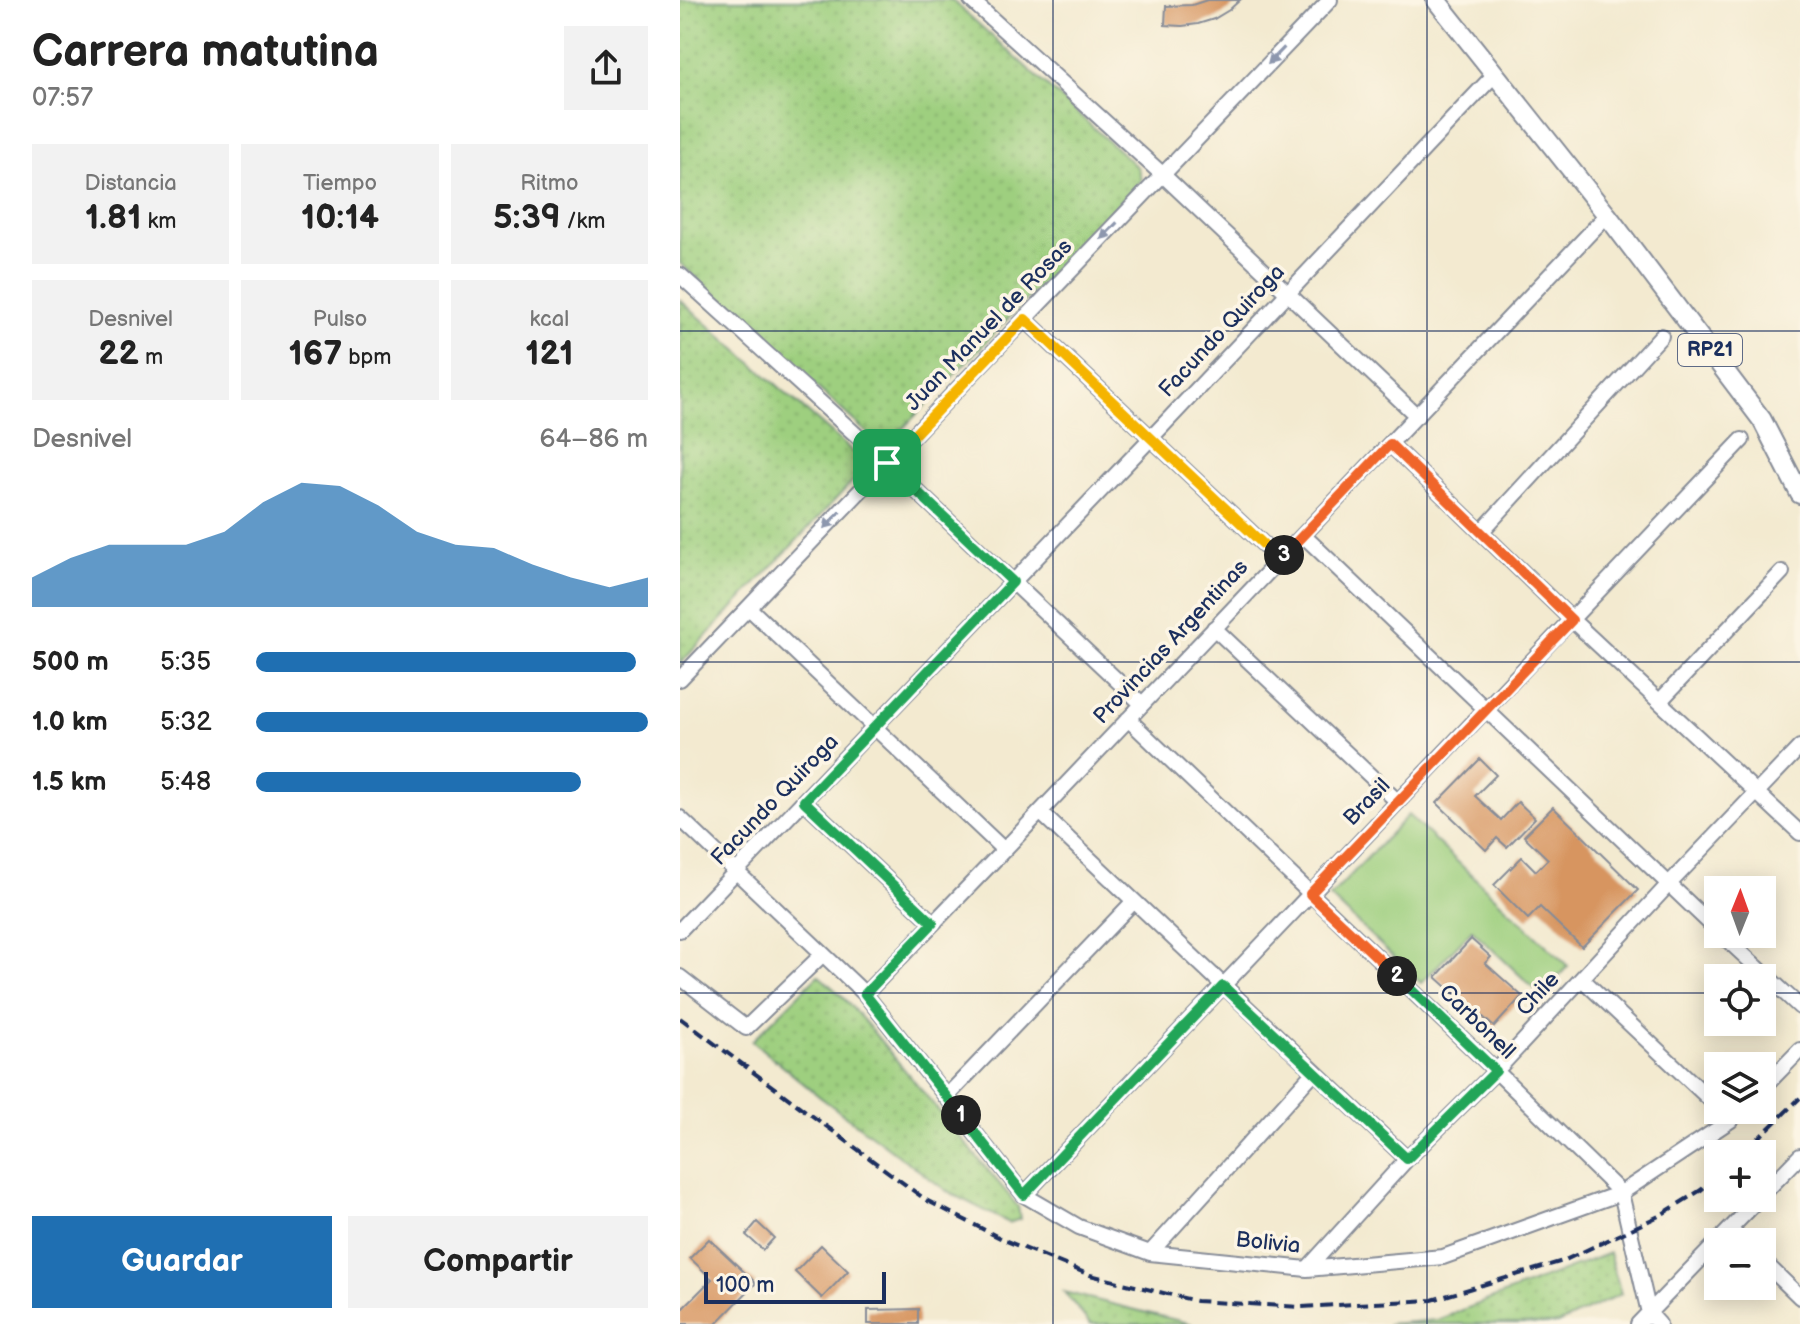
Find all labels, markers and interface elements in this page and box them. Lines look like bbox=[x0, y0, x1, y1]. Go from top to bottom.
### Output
text: Carrera matutina bbox=[32, 26, 379, 79]
button: share bbox=[564, 26, 648, 110]
one-way arrow bbox=[1268, 46, 1286, 65]
text: 07:57 bbox=[32, 83, 93, 114]
text: Distancia bbox=[84, 170, 177, 197]
text: Tiempo bbox=[303, 170, 377, 197]
text: Ritmo bbox=[520, 170, 578, 197]
text: 1.81 bbox=[85, 197, 141, 238]
text: 10:14 bbox=[301, 197, 379, 238]
text: 5:39 bbox=[493, 197, 561, 238]
text: km bbox=[141, 208, 176, 235]
text: /km bbox=[561, 208, 606, 235]
one-way arrow bbox=[1100, 221, 1118, 240]
street label: Juan Manuel de Rosas bbox=[900, 233, 1078, 417]
street label: Facundo Quiroga bbox=[1153, 259, 1291, 403]
text: Desnivel bbox=[88, 306, 173, 333]
text: Pulso bbox=[313, 306, 367, 333]
text: kcal bbox=[530, 306, 569, 333]
text: 22 bbox=[98, 333, 139, 374]
text: 167 bbox=[289, 333, 342, 374]
text: 121 bbox=[525, 333, 573, 374]
road number: RP21 bbox=[1678, 334, 1742, 366]
text: m bbox=[139, 344, 163, 371]
text: bpm bbox=[342, 344, 391, 371]
text: Desnivel bbox=[32, 424, 132, 455]
text: 64–86 m bbox=[540, 424, 648, 455]
pin bbox=[853, 429, 921, 497]
icon: arrive bbox=[865, 441, 909, 485]
one-way arrow bbox=[824, 510, 842, 529]
pin: 3 bbox=[1264, 535, 1304, 575]
text: 3 bbox=[1278, 541, 1290, 568]
street label: Provincias Argentinas bbox=[1088, 554, 1254, 730]
text: 500 m bbox=[32, 647, 109, 678]
text: 5:35 bbox=[160, 647, 211, 678]
text: 1.0 km bbox=[32, 707, 108, 738]
text: 5:32 bbox=[160, 707, 211, 738]
street label: Facundo Quiroga bbox=[706, 729, 844, 871]
text: 1.5 km bbox=[32, 767, 107, 798]
text: 5:48 bbox=[160, 767, 211, 798]
street label: Brasil bbox=[1338, 772, 1396, 832]
north arrow bbox=[1704, 876, 1776, 948]
map controls bbox=[1704, 876, 1776, 1300]
pin: 2 bbox=[1377, 956, 1417, 996]
text: 2 bbox=[1390, 962, 1404, 989]
button: locate bbox=[1704, 964, 1776, 1036]
street label: Chile bbox=[1511, 966, 1565, 1022]
street label: Carbonell bbox=[1433, 979, 1521, 1065]
button: layers bbox=[1704, 1052, 1776, 1124]
pin: 1 bbox=[941, 1095, 981, 1135]
text: 1 bbox=[956, 1101, 966, 1128]
button: + bbox=[1704, 1140, 1776, 1212]
button: Guardar bbox=[32, 1216, 332, 1308]
button: Compartir bbox=[348, 1216, 648, 1308]
street label: Bolivia bbox=[1234, 1226, 1302, 1260]
button: − bbox=[1704, 1228, 1776, 1300]
scale bar bbox=[704, 1268, 886, 1304]
text: 100 m bbox=[716, 1272, 775, 1299]

